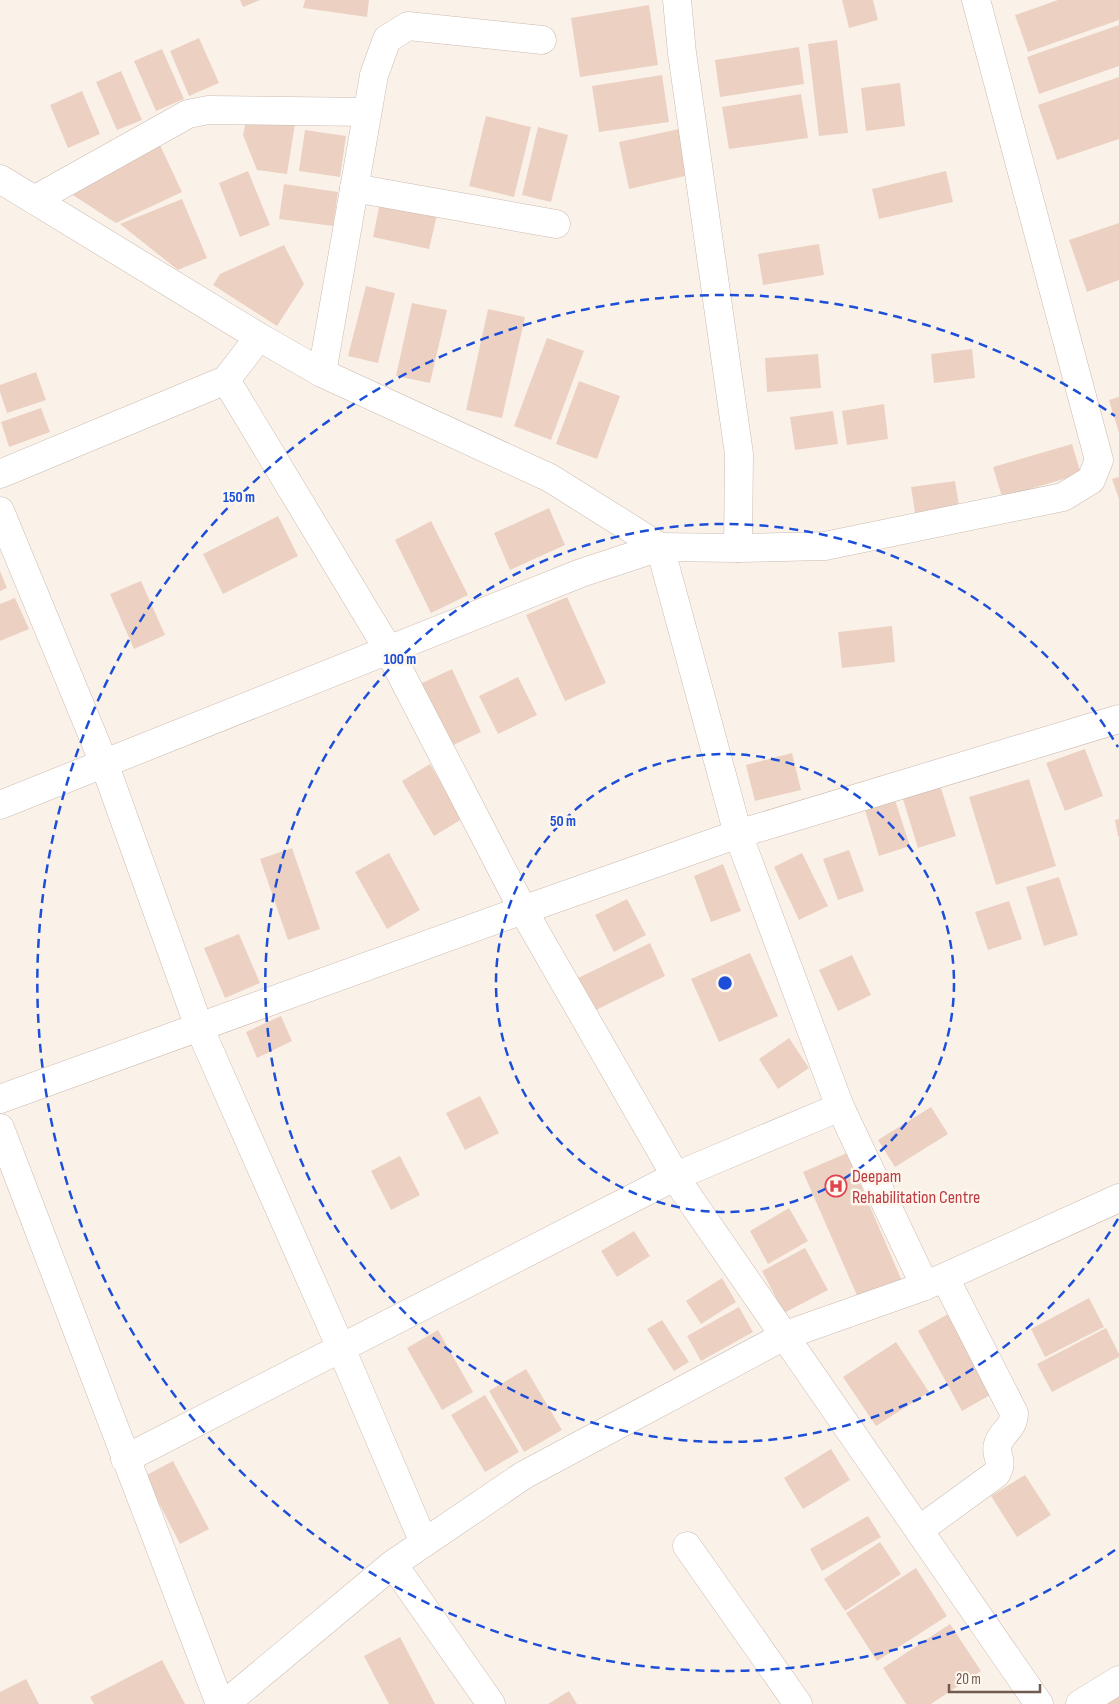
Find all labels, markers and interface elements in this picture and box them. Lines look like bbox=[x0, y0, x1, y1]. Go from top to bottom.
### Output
text: 150 m bbox=[223, 488, 255, 507]
text: 100 m bbox=[384, 650, 416, 669]
text: 50 m bbox=[550, 812, 576, 831]
centre of rings bbox=[716, 974, 734, 992]
place label: Deepam Rehabilitation Centre bbox=[852, 1166, 980, 1208]
hospital icon: Deepam Rehabilitation Centre bbox=[824, 1174, 848, 1198]
scale bar bbox=[949, 1662, 1040, 1694]
text: 20 m bbox=[956, 1670, 981, 1689]

